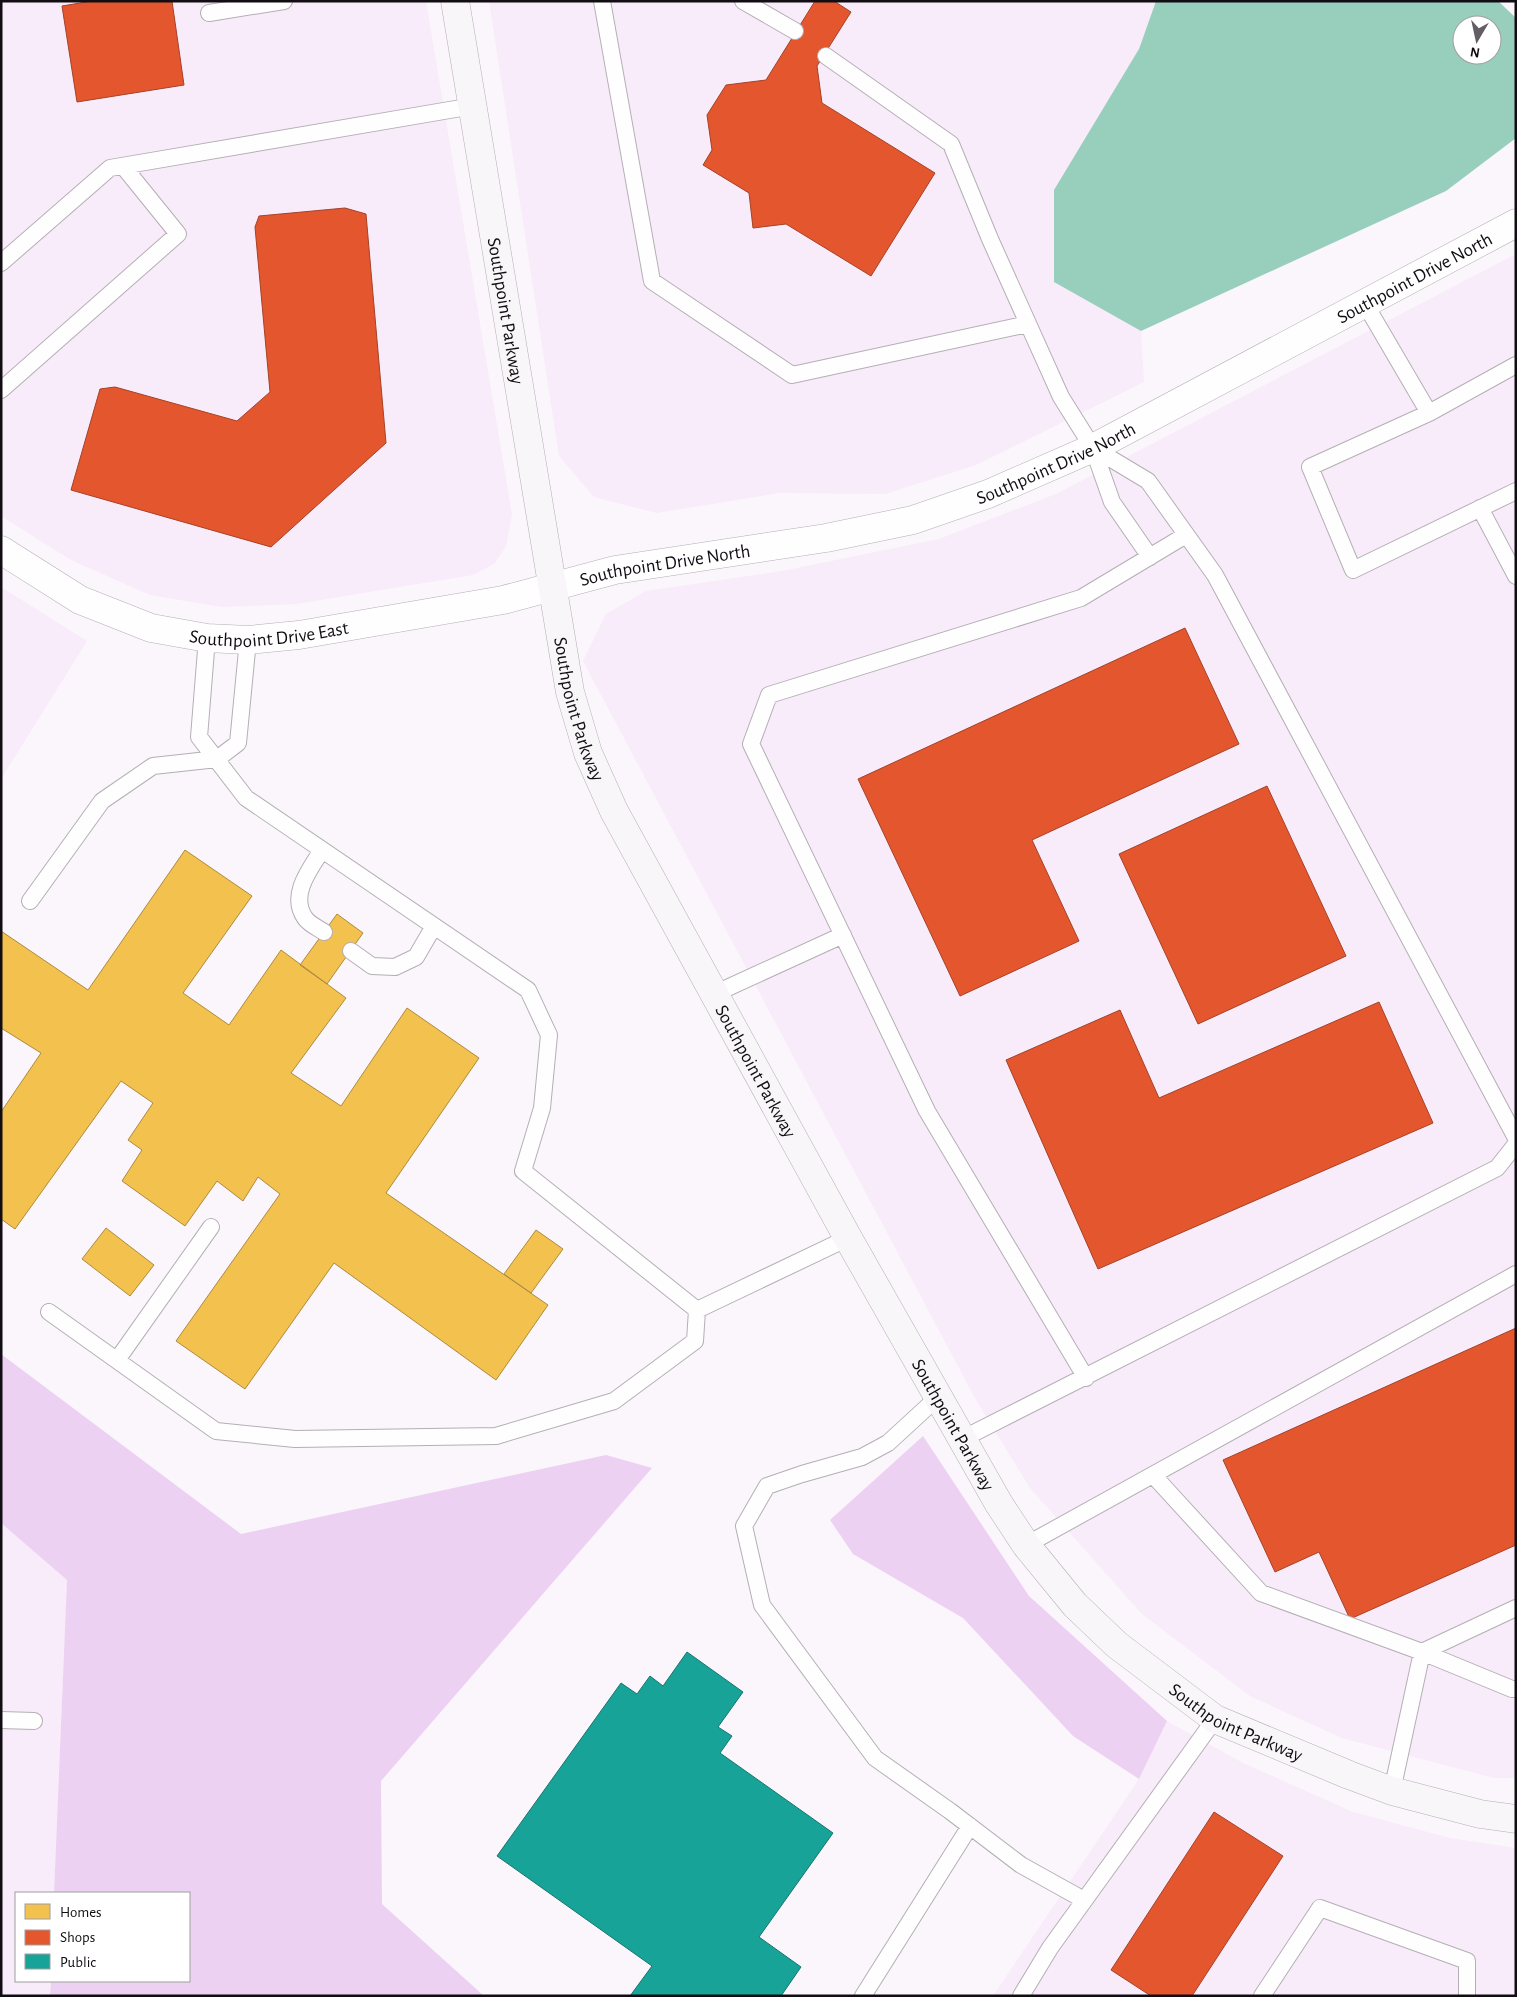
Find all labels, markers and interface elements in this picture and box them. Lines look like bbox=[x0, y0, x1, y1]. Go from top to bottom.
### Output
north arrow bbox=[1452, 15, 1502, 65]
text: N bbox=[1469, 44, 1481, 60]
street label: Southpoint Drive North bbox=[1334, 230, 1496, 327]
street label: Southpoint Parkway bbox=[484, 236, 527, 386]
street label: Southpoint Drive North bbox=[974, 419, 1139, 508]
street label: Southpoint Drive North bbox=[578, 542, 752, 590]
street label: Southpoint Drive East bbox=[188, 619, 350, 651]
street label: Southpoint Parkway bbox=[550, 636, 607, 784]
street label: Southpoint Parkway bbox=[711, 1002, 799, 1141]
street label: Southpoint Parkway bbox=[908, 1356, 997, 1494]
street label: Southpoint Parkway bbox=[1165, 1680, 1305, 1766]
legend bbox=[15, 1892, 190, 1982]
text: Homes bbox=[60, 1905, 102, 1920]
text: Shops bbox=[60, 1930, 95, 1945]
text: Public bbox=[60, 1955, 96, 1970]

